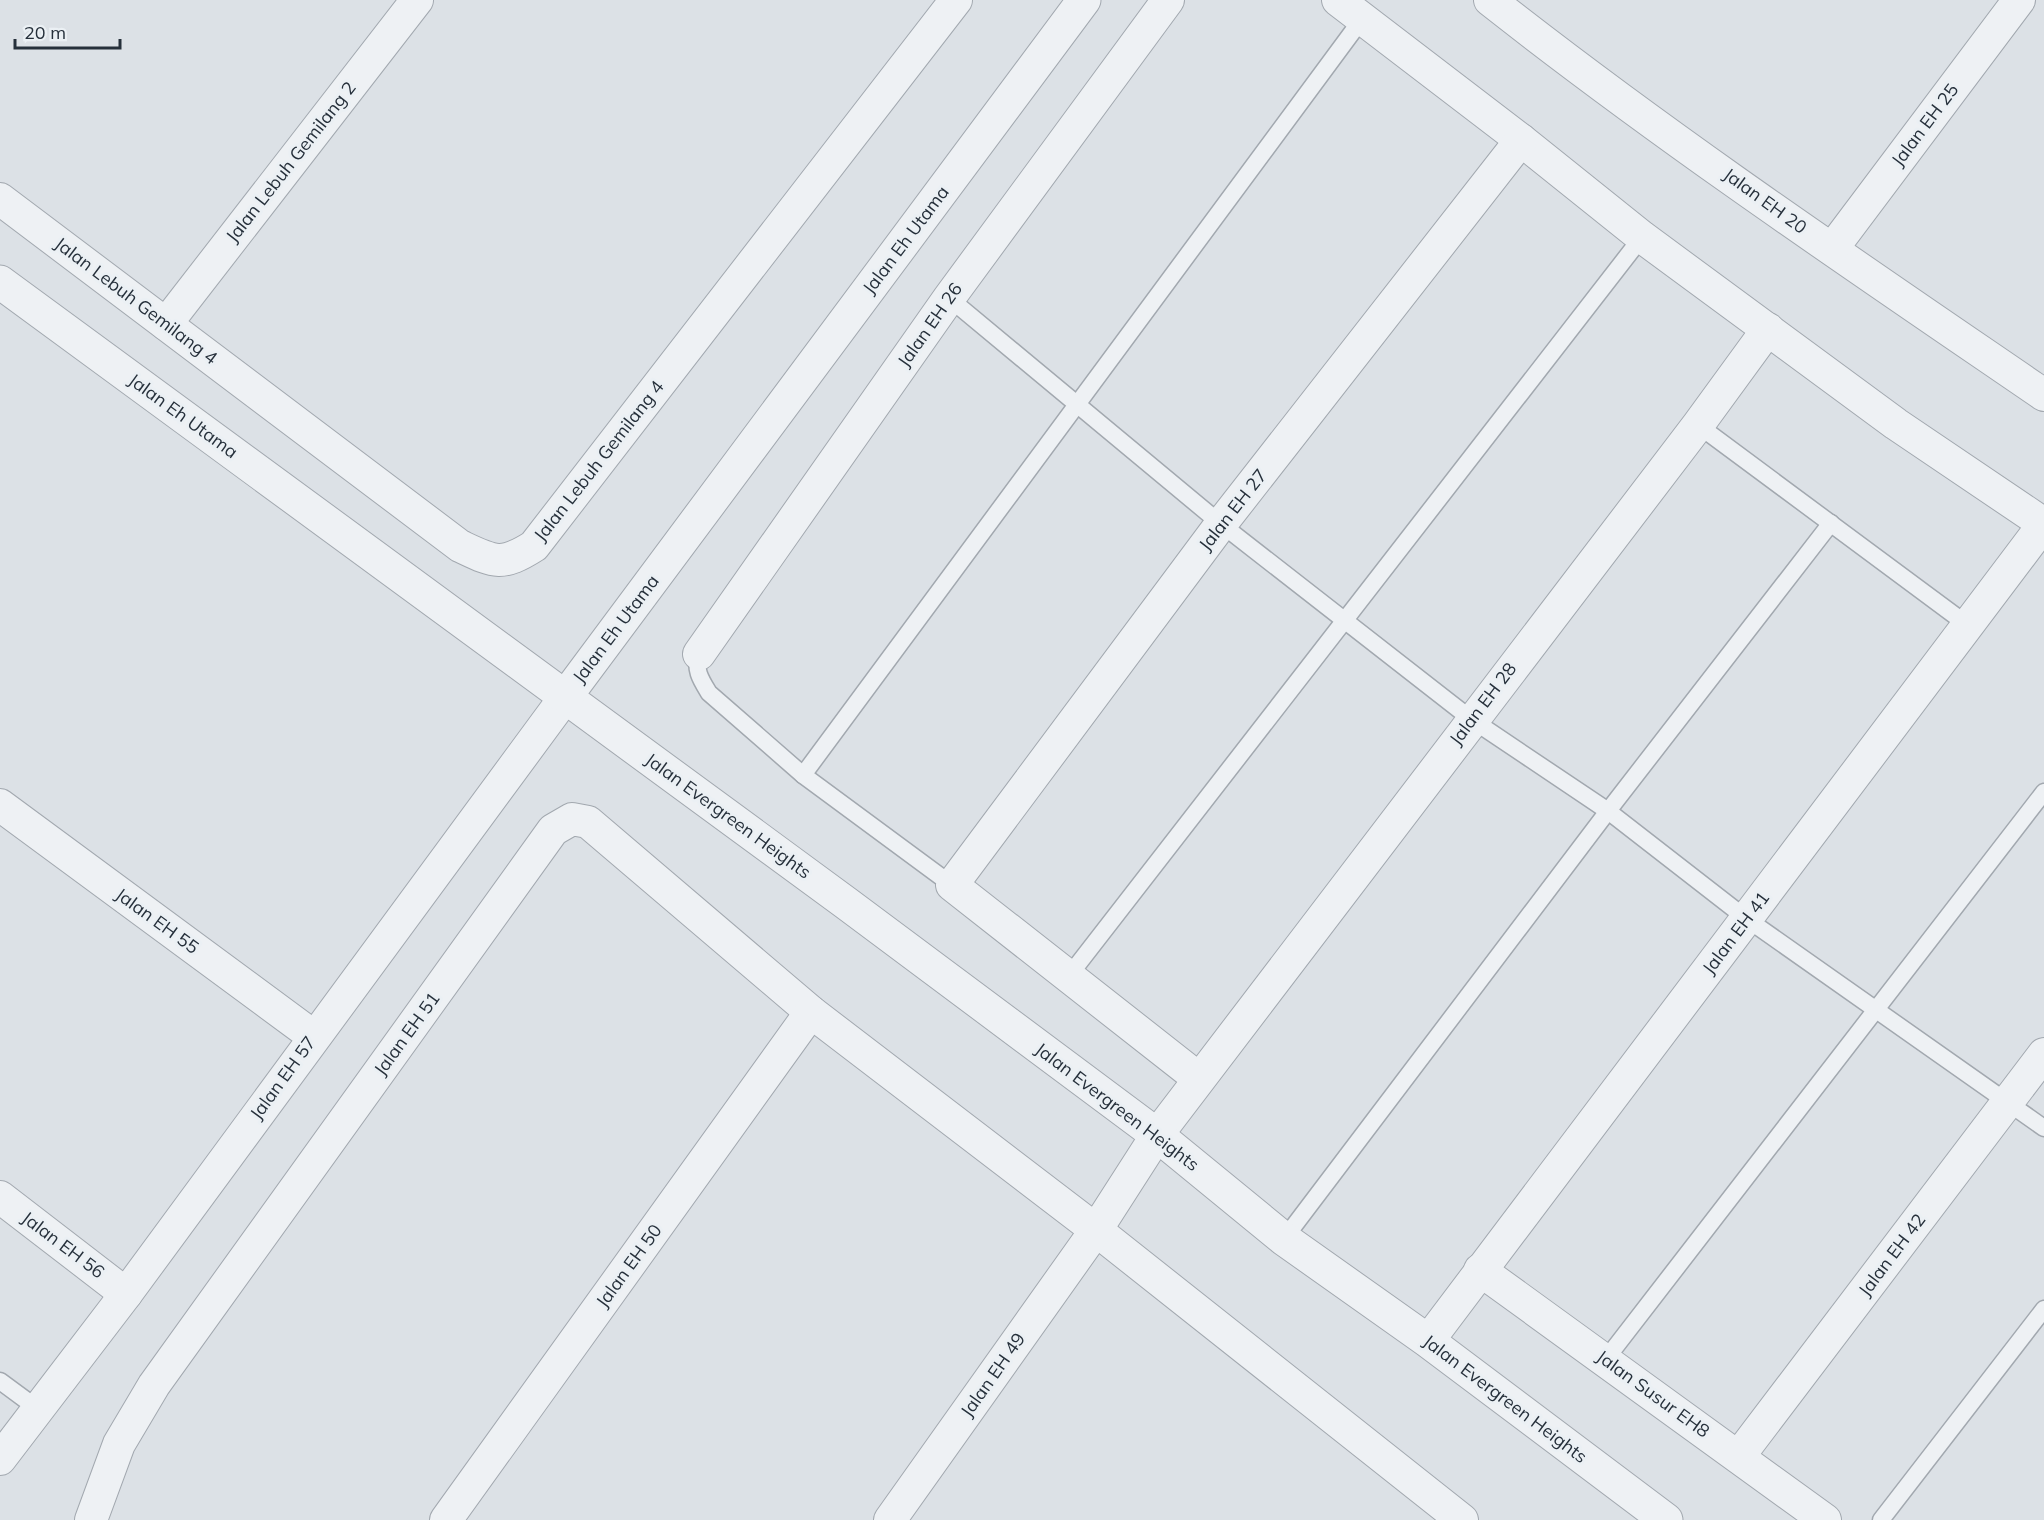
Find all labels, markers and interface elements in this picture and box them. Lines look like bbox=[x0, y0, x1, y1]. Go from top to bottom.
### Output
scale bar bbox=[15, 12, 120, 50]
text: 20 m bbox=[24, 21, 66, 44]
street label: Jalan Lebuh Gemilang 2 bbox=[221, 77, 361, 247]
street label: Jalan EH 25 bbox=[1886, 79, 1963, 171]
street label: Jalan EH 20 bbox=[1719, 163, 1812, 239]
street label: Jalan Eh Utama bbox=[857, 181, 954, 298]
street label: Jalan Lebuh Gemilang 4 bbox=[50, 232, 222, 369]
street label: Jalan EH 26 bbox=[892, 278, 967, 371]
street label: Jalan Eh Utama bbox=[124, 368, 243, 463]
street label: Jalan Lebuh Gemilang 4 bbox=[529, 375, 669, 546]
street label: Jalan EH 27 bbox=[1193, 464, 1272, 555]
street label: Jalan Eh Utama bbox=[567, 570, 664, 687]
street label: Jalan EH 28 bbox=[1444, 658, 1521, 750]
street label: Jalan Evergreen Heights bbox=[641, 748, 816, 884]
street label: Jalan EH 55 bbox=[111, 883, 204, 959]
street label: Jalan EH 41 bbox=[1697, 887, 1774, 979]
street label: Jalan EH 51 bbox=[369, 987, 445, 1080]
street label: Jalan EH 57 bbox=[245, 1031, 321, 1124]
street label: Jalan Evergreen Heights bbox=[1031, 1037, 1204, 1176]
street label: Jalan EH 56 bbox=[17, 1206, 109, 1283]
street label: Jalan EH 42 bbox=[1853, 1209, 1930, 1301]
street label: Jalan EH 50 bbox=[591, 1219, 667, 1312]
street label: Jalan EH 49 bbox=[955, 1328, 1030, 1421]
street label: Jalan Evergreen Heights bbox=[1419, 1329, 1592, 1468]
street label: Jalan Susur EH8 bbox=[1592, 1345, 1714, 1442]

